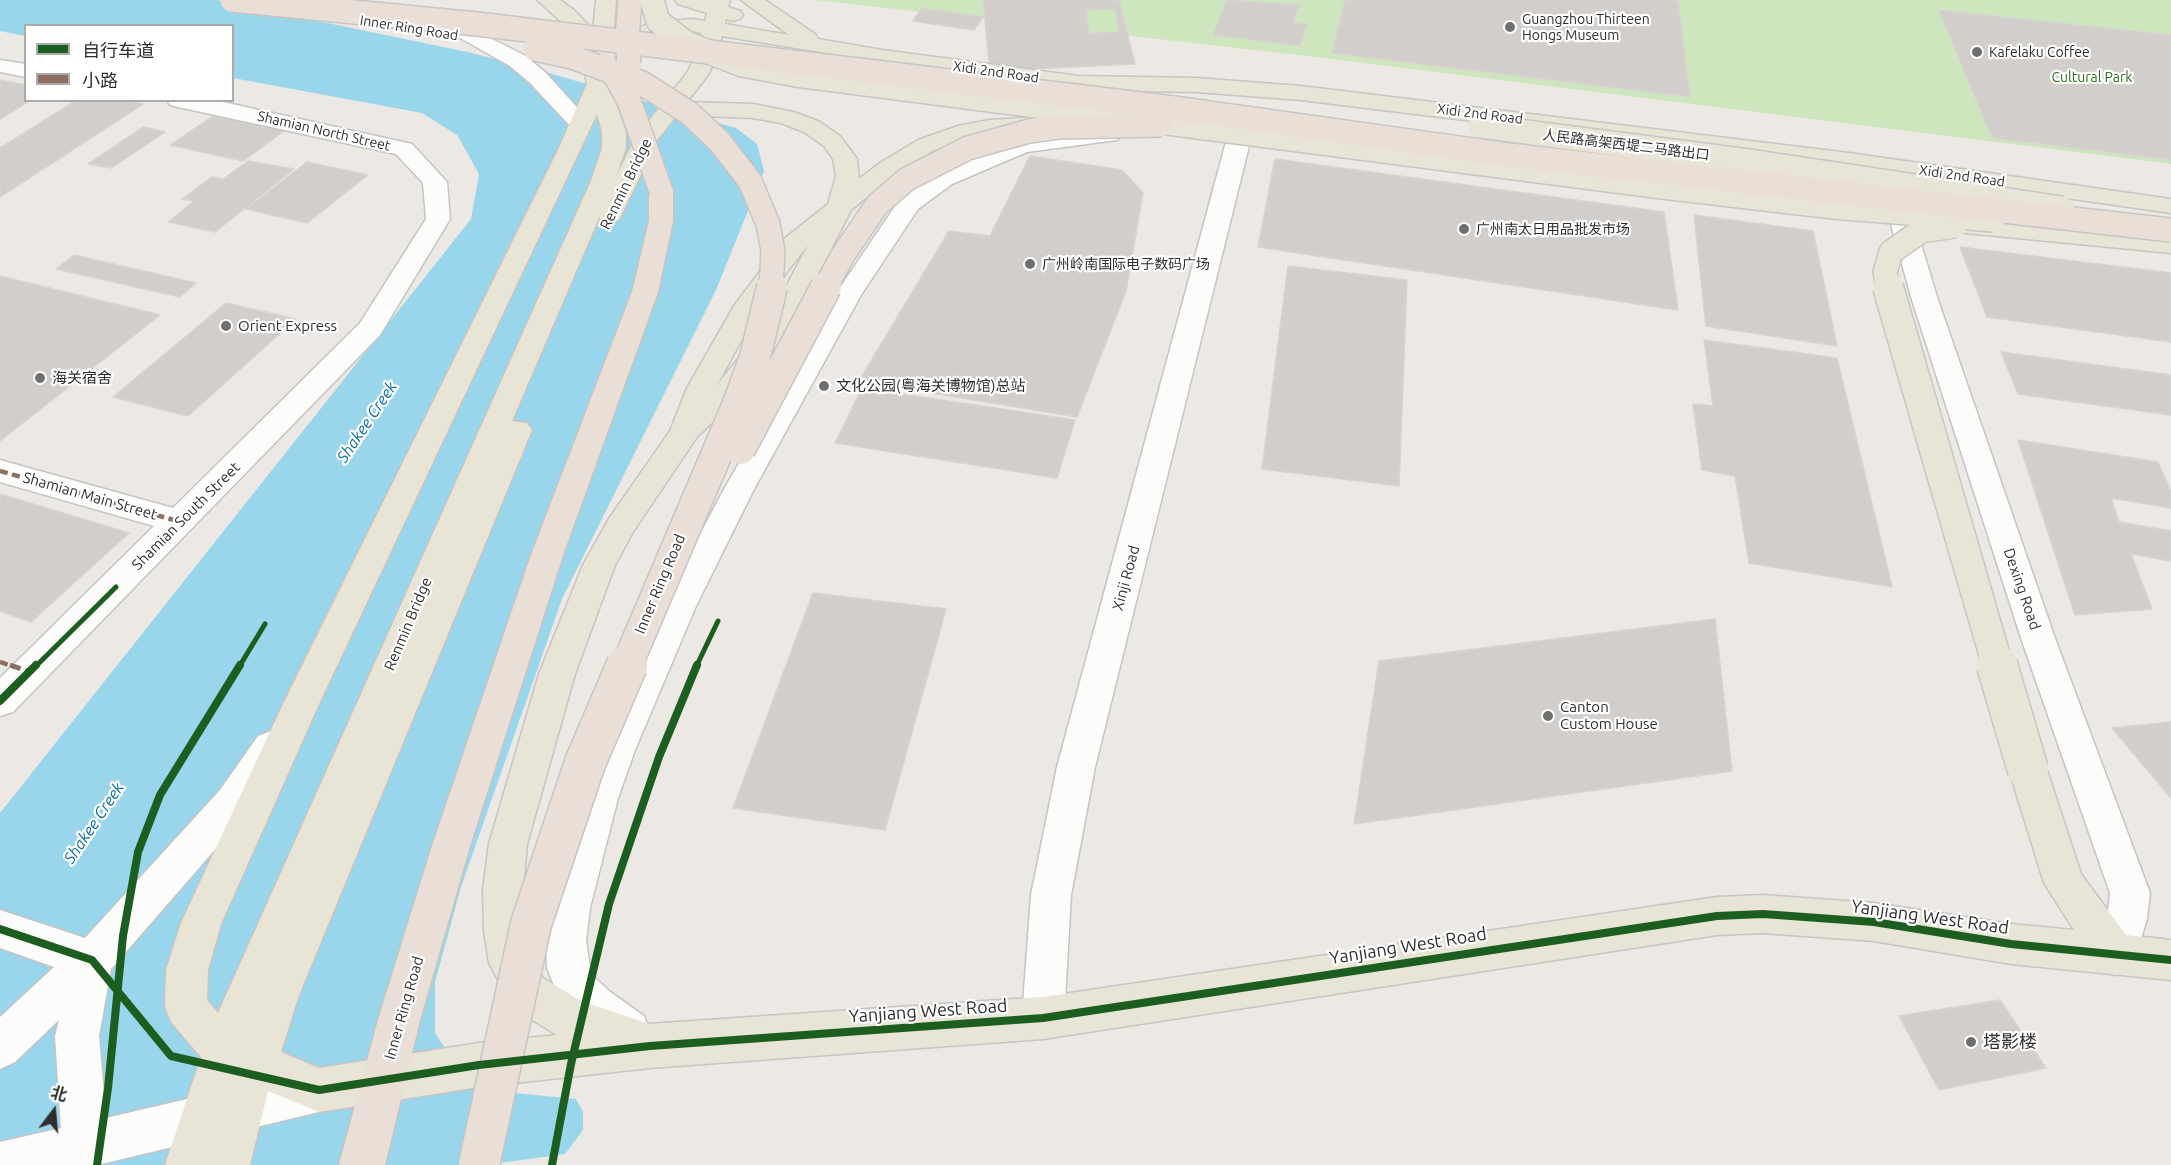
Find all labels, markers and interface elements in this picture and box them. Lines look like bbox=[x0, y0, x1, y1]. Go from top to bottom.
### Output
place label: Guangzhou Thirteen Hongs Museum bbox=[1522, 11, 1650, 44]
street label: Inner Ring Road bbox=[359, 12, 459, 44]
marker: Guangzhou Thirteen Hongs Museum bbox=[1503, 20, 1517, 34]
legend bbox=[24, 24, 234, 102]
text: 自行车道 bbox=[82, 40, 154, 60]
place label: Kafelaku Coffee bbox=[1989, 44, 2090, 60]
marker: Kafelaku Coffee bbox=[1970, 45, 1984, 59]
street label: Xidi 2nd Road bbox=[952, 58, 1040, 86]
park label: Cultural Park bbox=[2052, 69, 2132, 85]
text: 小路 bbox=[82, 70, 118, 90]
street label: Xidi 2nd Road bbox=[1436, 100, 1524, 128]
street label: Shamian North Street bbox=[256, 108, 392, 154]
street label: 人民路高架西堤二马路出口 bbox=[1542, 126, 1710, 164]
street label: Renmin Bridge bbox=[596, 135, 656, 233]
street label: Xidi 2nd Road bbox=[1918, 162, 2006, 190]
place label: 广州南太日用品批发市场 bbox=[1476, 221, 1630, 237]
marker: 广州南太日用品批发市场 bbox=[1457, 222, 1471, 236]
place label: 广州岭南国际电子数码广场 bbox=[1042, 256, 1210, 272]
marker: 广州岭南国际电子数码广场 bbox=[1023, 257, 1037, 271]
place label: Orient Express bbox=[238, 317, 337, 335]
marker: Orient Express bbox=[219, 319, 233, 333]
place label: 海关宿舍 bbox=[52, 369, 112, 387]
marker: 海关宿舍 bbox=[33, 371, 47, 385]
place label: 文化公园(粤海关博物馆)总站 bbox=[836, 377, 1025, 395]
water label: Shakee Creek bbox=[333, 378, 401, 466]
marker: 文化公园(粤海关博物馆)总站 bbox=[817, 379, 831, 393]
street label: Shamian South Street bbox=[128, 458, 244, 574]
street label: Shamian Main Street bbox=[21, 468, 159, 524]
street label: Inner Ring Road bbox=[631, 531, 689, 637]
street label: Xinji Road bbox=[1109, 543, 1143, 613]
street label: Dexing Road bbox=[2000, 546, 2044, 632]
street label: Renmin Bridge bbox=[380, 575, 436, 673]
place label: Canton Custom House bbox=[1560, 698, 1658, 733]
marker: Canton Custom House bbox=[1541, 709, 1555, 723]
water label: Shakee Creek bbox=[60, 779, 128, 867]
street label: Yanjiang West Road bbox=[1850, 895, 2010, 939]
street label: Yanjiang West Road bbox=[1328, 923, 1488, 969]
street label: Inner Ring Road bbox=[381, 954, 427, 1062]
street label: Yanjiang West Road bbox=[848, 995, 1008, 1027]
place label: 塔影楼 bbox=[1983, 1031, 2037, 1053]
marker: 塔影楼 bbox=[1964, 1035, 1978, 1049]
north arrow bbox=[24, 1081, 84, 1141]
text: 北 bbox=[49, 1083, 69, 1105]

